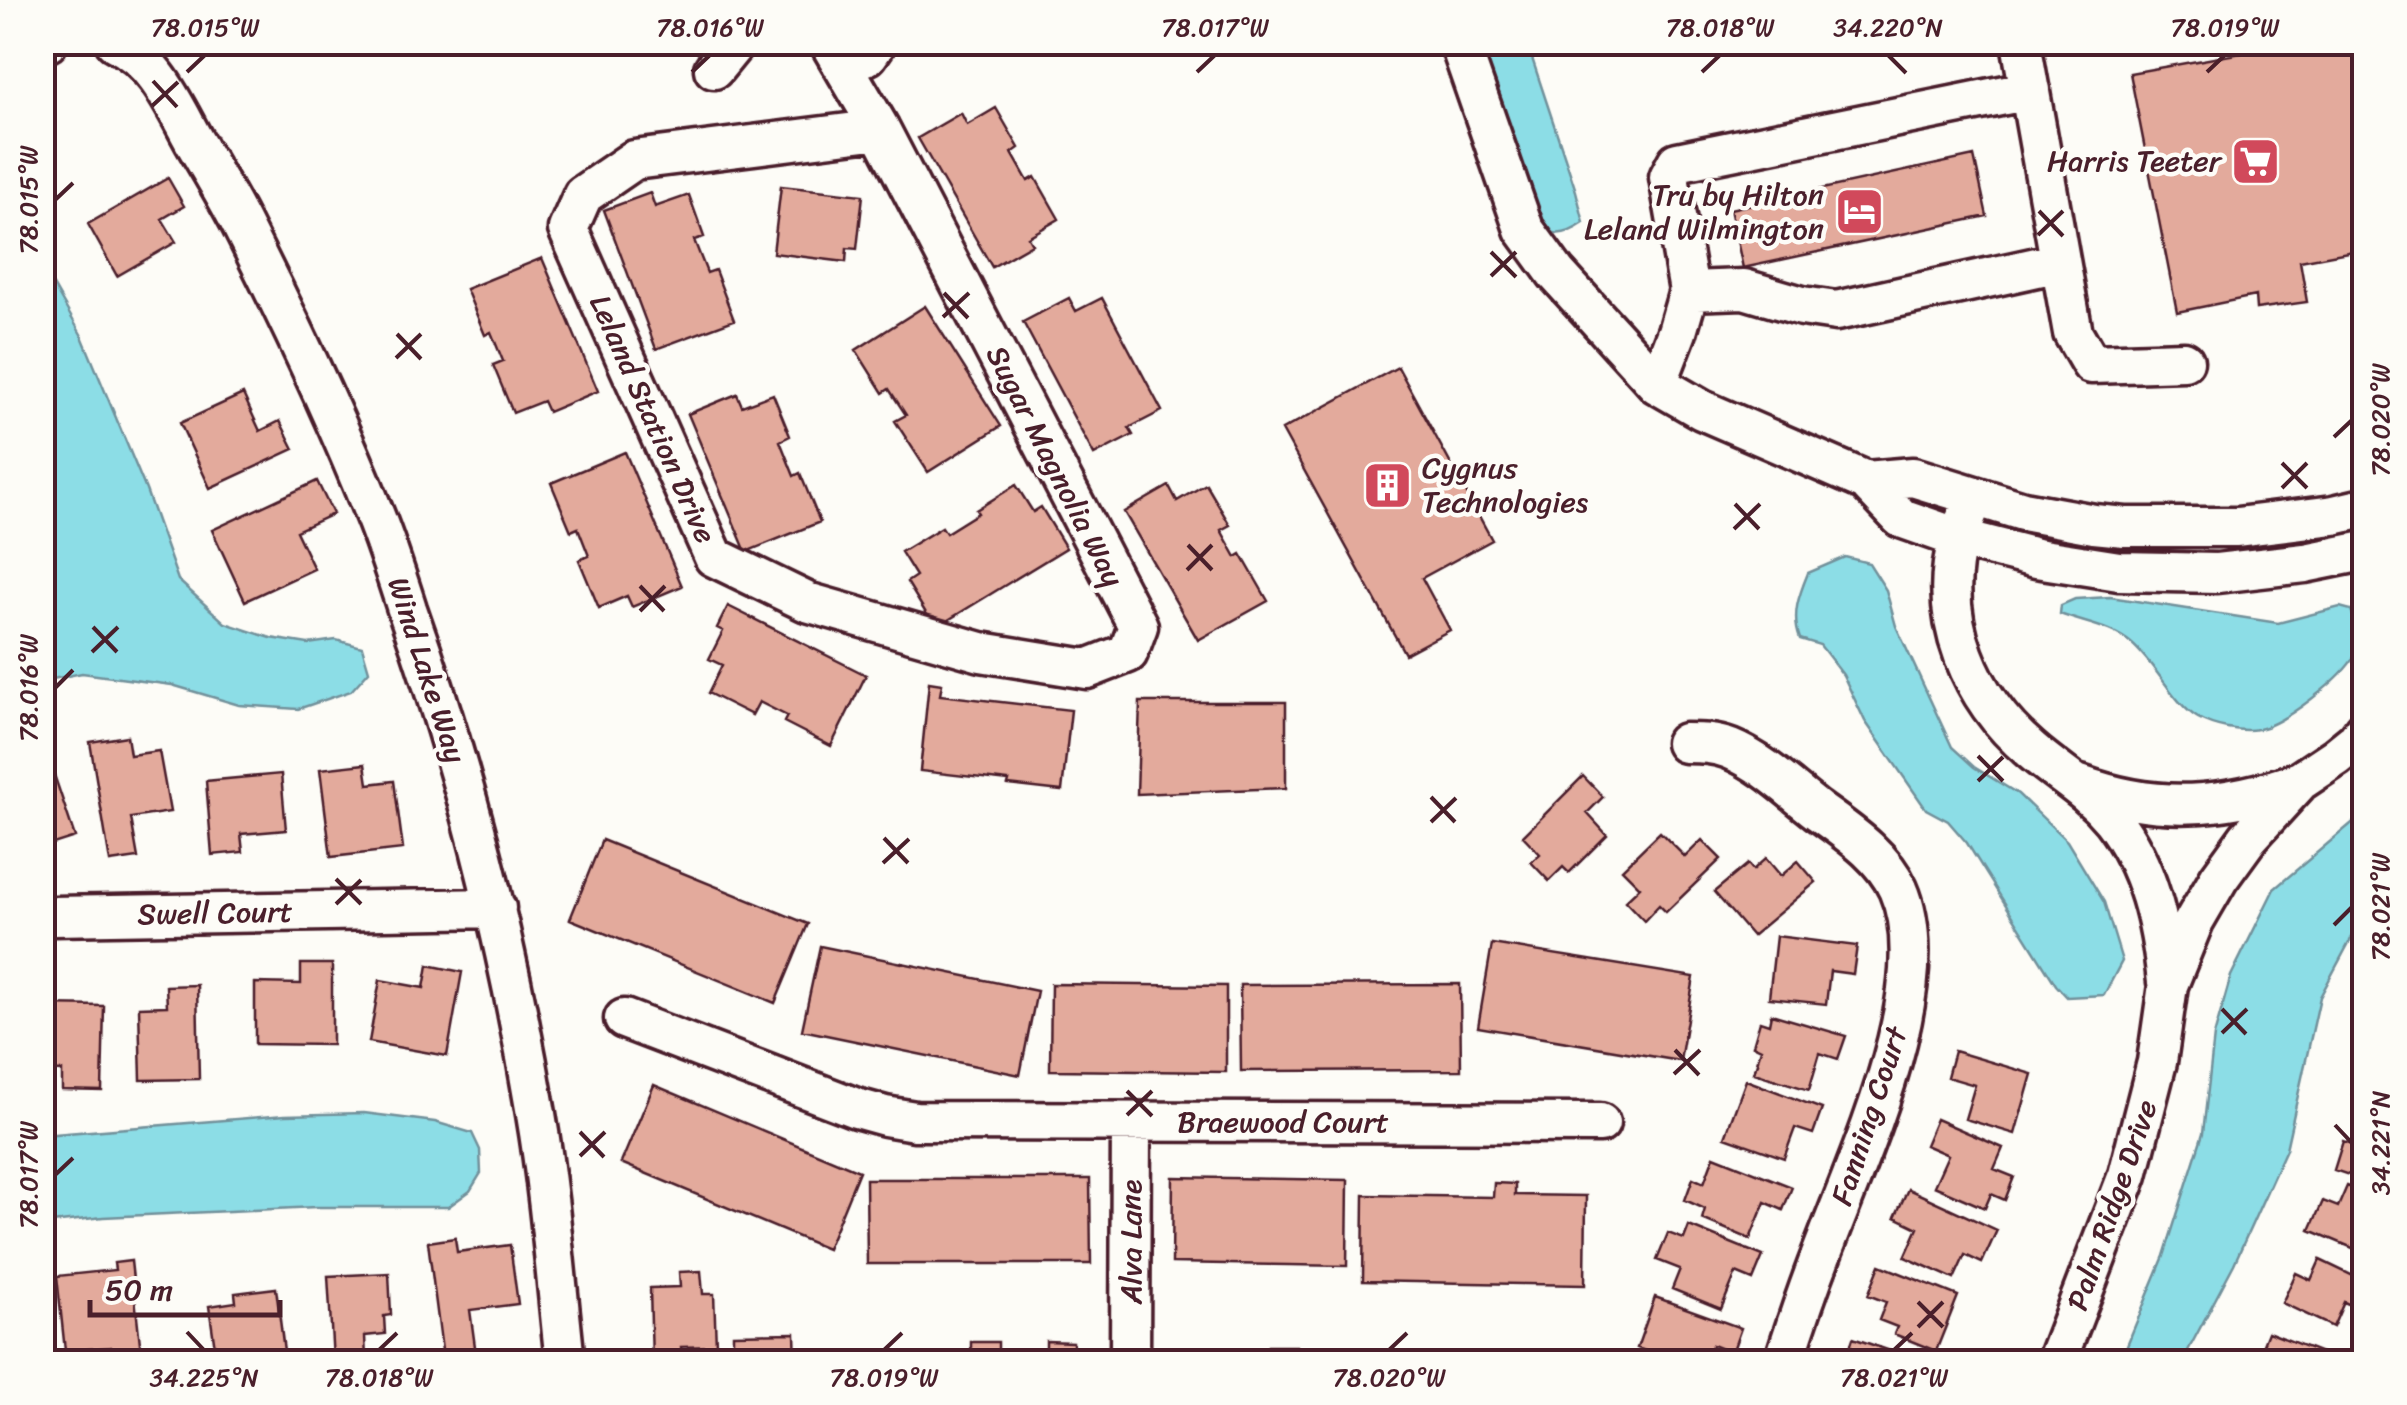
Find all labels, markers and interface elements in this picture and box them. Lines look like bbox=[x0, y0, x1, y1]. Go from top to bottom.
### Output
text: 78.015°W bbox=[151, 5, 260, 50]
text: 78.016°W bbox=[656, 5, 765, 50]
text: 78.017°W bbox=[1161, 5, 1270, 50]
text: 78.018°W bbox=[1666, 5, 1775, 50]
text: 34.220°N bbox=[1833, 5, 1943, 50]
text: 78.019°W bbox=[2171, 5, 2280, 50]
place label: Harris Teeter bbox=[2047, 134, 2223, 188]
supermarket icon: Harris Teeter bbox=[2230, 135, 2282, 187]
text: 78.015°W bbox=[6, 145, 51, 254]
place label: Tru by Hilton Leland Wilmington bbox=[1584, 168, 1824, 256]
hotel icon: Tru by Hilton Leland Wilmington bbox=[1833, 186, 1885, 238]
street label: Leland Station Drive bbox=[574, 285, 732, 553]
street label: Sugar Magnolia Way bbox=[971, 335, 1140, 597]
text: 78.020°W bbox=[2358, 363, 2403, 476]
place label: Cygnus Technologies bbox=[1422, 441, 1589, 529]
building icon: Cygnus Technologies bbox=[1361, 459, 1413, 511]
street label: Wind Lake Way bbox=[372, 570, 483, 770]
text: 78.016°W bbox=[6, 633, 51, 742]
text: 78.021°W bbox=[2358, 852, 2403, 961]
street label: Swell Court bbox=[137, 885, 293, 941]
street label: Fanning Court bbox=[1815, 1018, 1924, 1212]
text: 34.221°N bbox=[2358, 1090, 2403, 1195]
street label: Palm Ridge Drive bbox=[2051, 1092, 2173, 1318]
street label: Braewood Court bbox=[1177, 1095, 1389, 1149]
text: 78.017°W bbox=[6, 1120, 51, 1229]
street label: Alva Lane bbox=[1104, 1180, 1158, 1305]
scale bar bbox=[90, 1255, 280, 1317]
text: 50 m bbox=[105, 1263, 173, 1317]
text: 34.225°N bbox=[149, 1355, 259, 1400]
text: 78.018°W bbox=[325, 1355, 434, 1400]
text: 78.019°W bbox=[830, 1355, 939, 1400]
text: 78.020°W bbox=[1333, 1355, 1446, 1400]
text: 78.021°W bbox=[1840, 1355, 1949, 1400]

